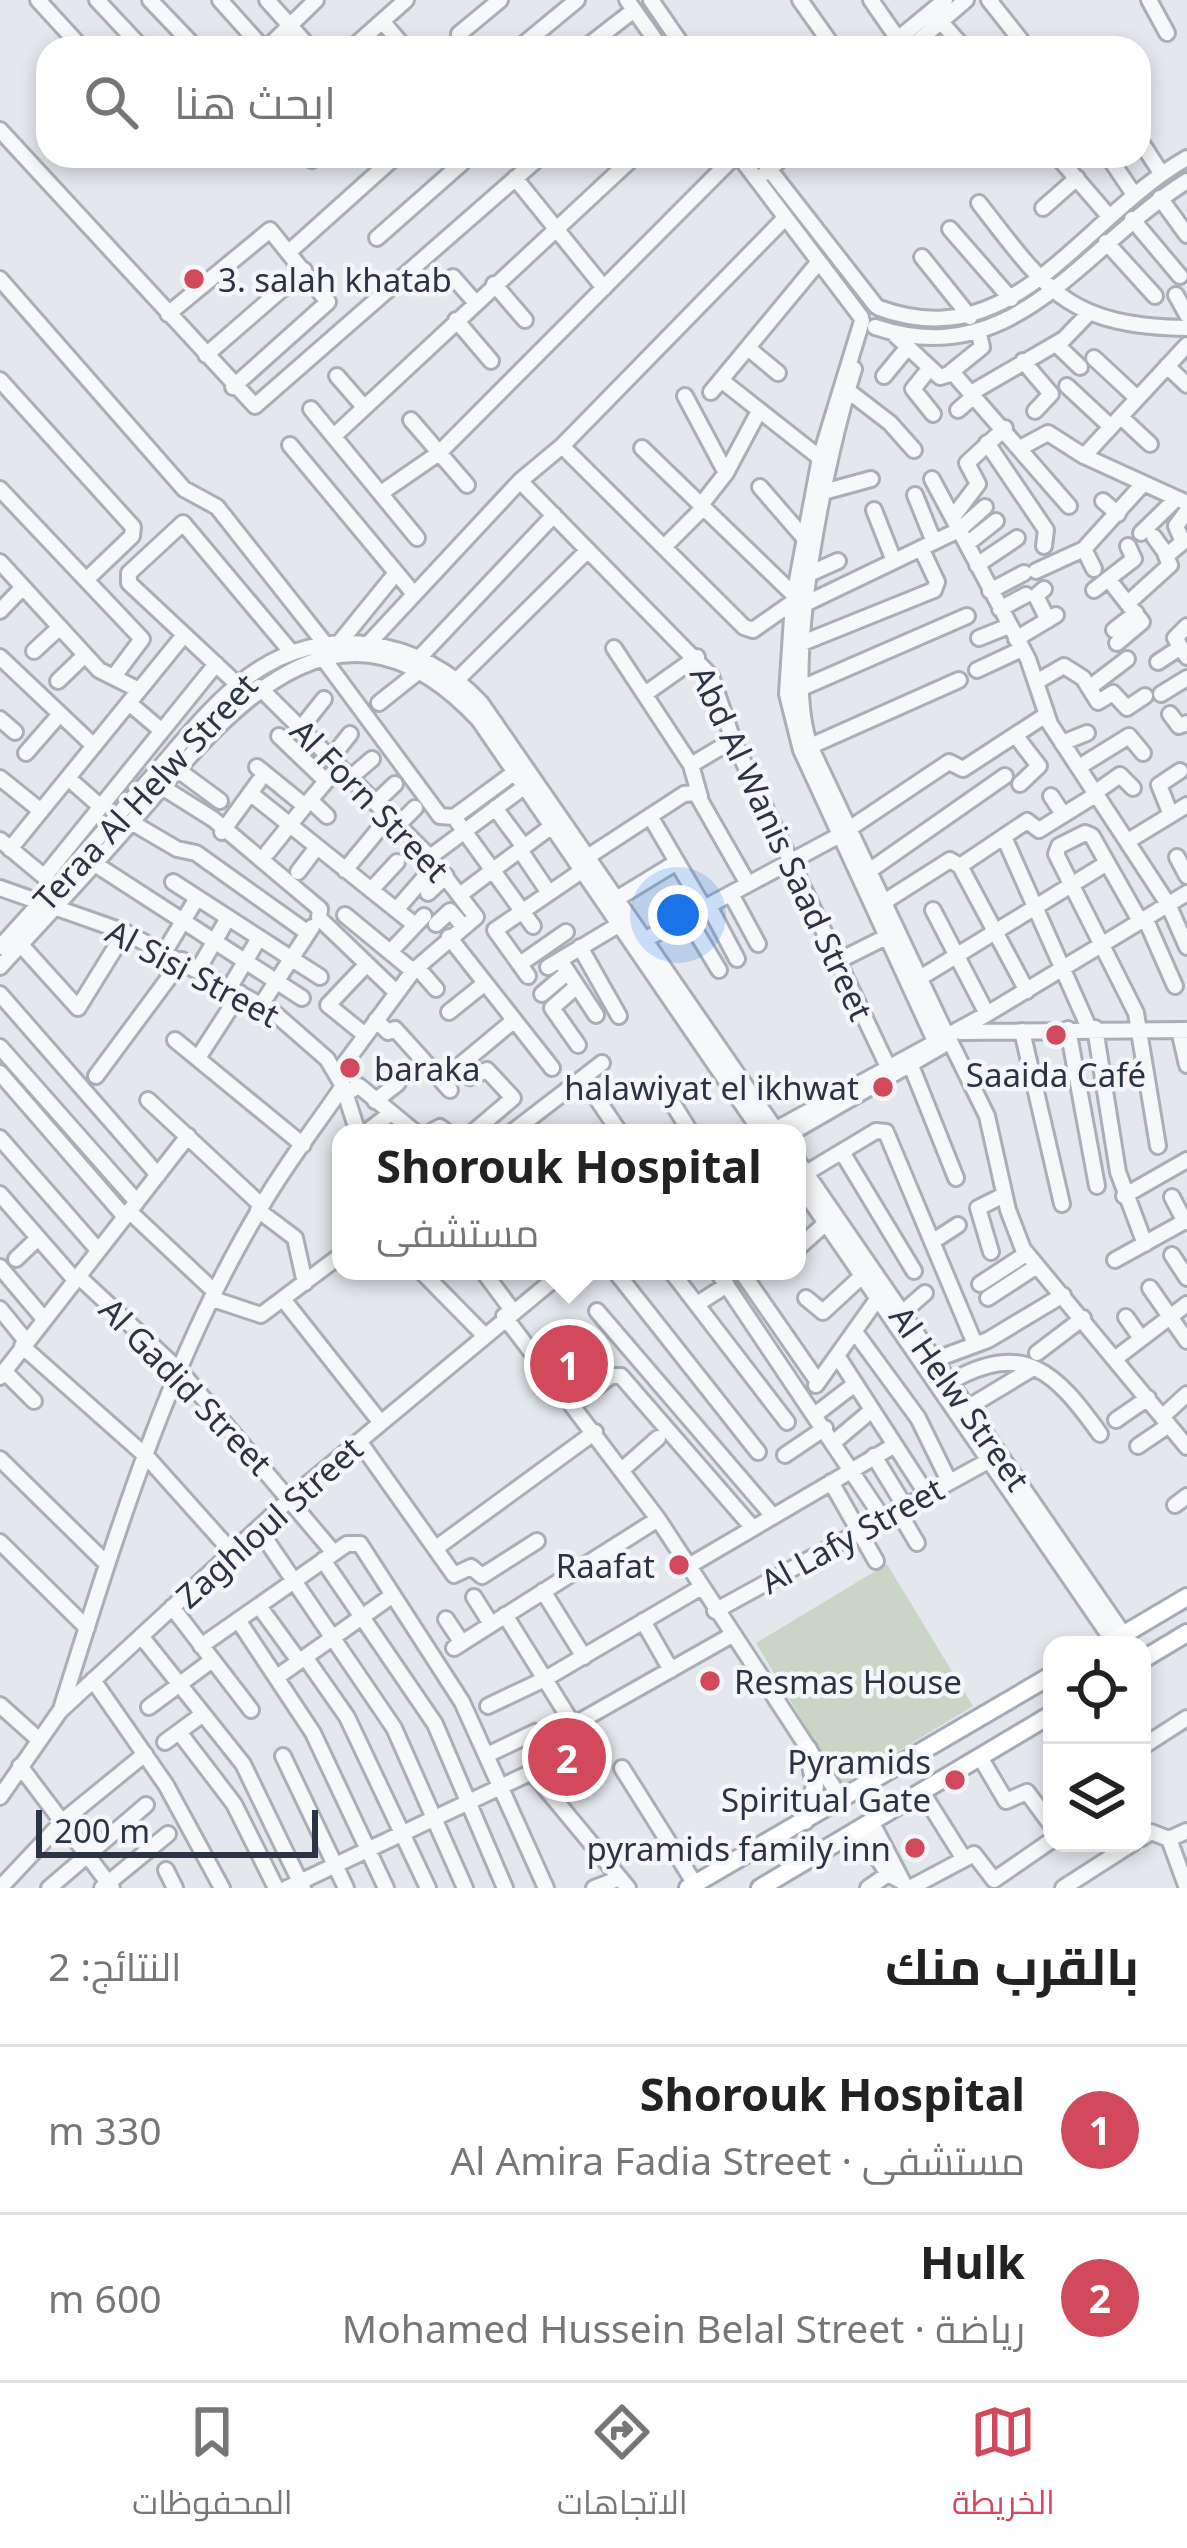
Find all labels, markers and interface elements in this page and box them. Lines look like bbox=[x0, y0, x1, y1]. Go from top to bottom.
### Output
search box bbox=[36, 36, 1151, 168]
icon: search bbox=[78, 69, 144, 135]
text: ابحث هنا bbox=[174, 71, 336, 132]
place label: 3. salah khatab bbox=[218, 257, 452, 302]
marker: 3. salah khatab bbox=[181, 266, 207, 292]
street label: Abd Al Wanis Saad Street bbox=[680, 658, 884, 1028]
street label: Teraa Al Helw Street bbox=[23, 663, 267, 921]
street label: Al Forn Street bbox=[281, 709, 459, 891]
your location bbox=[648, 885, 708, 945]
street label: Al Sisi Street bbox=[99, 909, 287, 1037]
marker: Saaida Café bbox=[1043, 1022, 1069, 1048]
place label: baraka bbox=[374, 1046, 480, 1091]
place label: Saaida Café bbox=[966, 1052, 1146, 1097]
marker: baraka bbox=[337, 1055, 363, 1081]
place label: halawiyat el ikhwat bbox=[564, 1065, 859, 1110]
marker: halawiyat el ikhwat bbox=[870, 1074, 896, 1100]
popup bbox=[332, 1124, 806, 1280]
text: Shorouk Hospital bbox=[376, 1135, 762, 1196]
text: مستشفى bbox=[376, 1205, 539, 1258]
street label: Al Gadid Street bbox=[90, 1287, 282, 1485]
street label: Al Helw Street bbox=[880, 1296, 1041, 1500]
pin: 1 bbox=[530, 1319, 608, 1409]
street label: Zaghloul Street bbox=[166, 1426, 372, 1618]
street label: Al Lafy Street bbox=[752, 1466, 952, 1604]
place label: Raafat bbox=[556, 1543, 655, 1588]
marker: Raafat bbox=[666, 1552, 692, 1578]
map controls bbox=[1043, 1636, 1151, 1852]
button: locate bbox=[1043, 1636, 1151, 1744]
place label: Resmas House bbox=[734, 1659, 962, 1704]
marker: Resmas House bbox=[697, 1668, 723, 1694]
pin: 2 bbox=[528, 1712, 606, 1802]
place label: Pyramids Spiritual Gate bbox=[721, 1739, 931, 1822]
button: layers bbox=[1043, 1744, 1151, 1852]
marker: Pyramids Spiritual Gate bbox=[942, 1767, 968, 1793]
scale bar bbox=[36, 1804, 318, 1857]
text: 200 m bbox=[54, 1808, 150, 1853]
place label: pyramids family inn bbox=[587, 1826, 891, 1871]
marker: pyramids family inn bbox=[902, 1835, 928, 1861]
text: بالقرب منك bbox=[885, 1930, 1139, 2000]
text: النتائج: 2 bbox=[48, 1939, 181, 1992]
text: Shorouk Hospital bbox=[640, 2063, 1025, 2124]
text: 330 m bbox=[48, 2103, 162, 2156]
text: 1 bbox=[1089, 2103, 1111, 2156]
text: مستشفى · Al Amira Fadia Street bbox=[450, 2133, 1025, 2186]
text: Hulk bbox=[920, 2231, 1025, 2292]
text: 600 m bbox=[48, 2271, 162, 2324]
text: 2 bbox=[1089, 2271, 1111, 2324]
text: رياضة · Mohamed Hussein Belal Street bbox=[342, 2301, 1025, 2354]
tab: المحفوظات bbox=[132, 2399, 293, 2533]
tab: الاتجاهات bbox=[557, 2399, 688, 2533]
tab: الخريطة bbox=[952, 2399, 1055, 2533]

